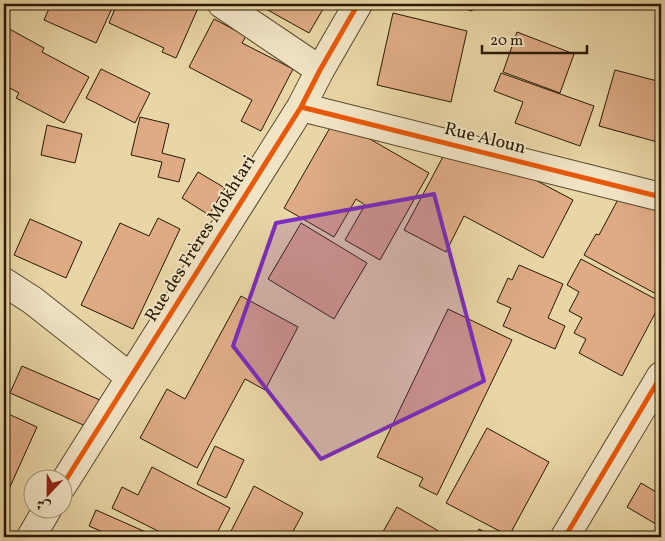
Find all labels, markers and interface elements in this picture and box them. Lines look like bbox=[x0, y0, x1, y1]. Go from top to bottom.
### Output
scale bar bbox=[482, 22, 588, 54]
text: 20 m bbox=[490, 31, 523, 52]
street label: Rue Aloun bbox=[442, 117, 529, 161]
street label: Rue des Frères Mokhtari bbox=[139, 151, 263, 327]
north arrow bbox=[22, 468, 72, 518]
text: ش bbox=[34, 493, 54, 516]

